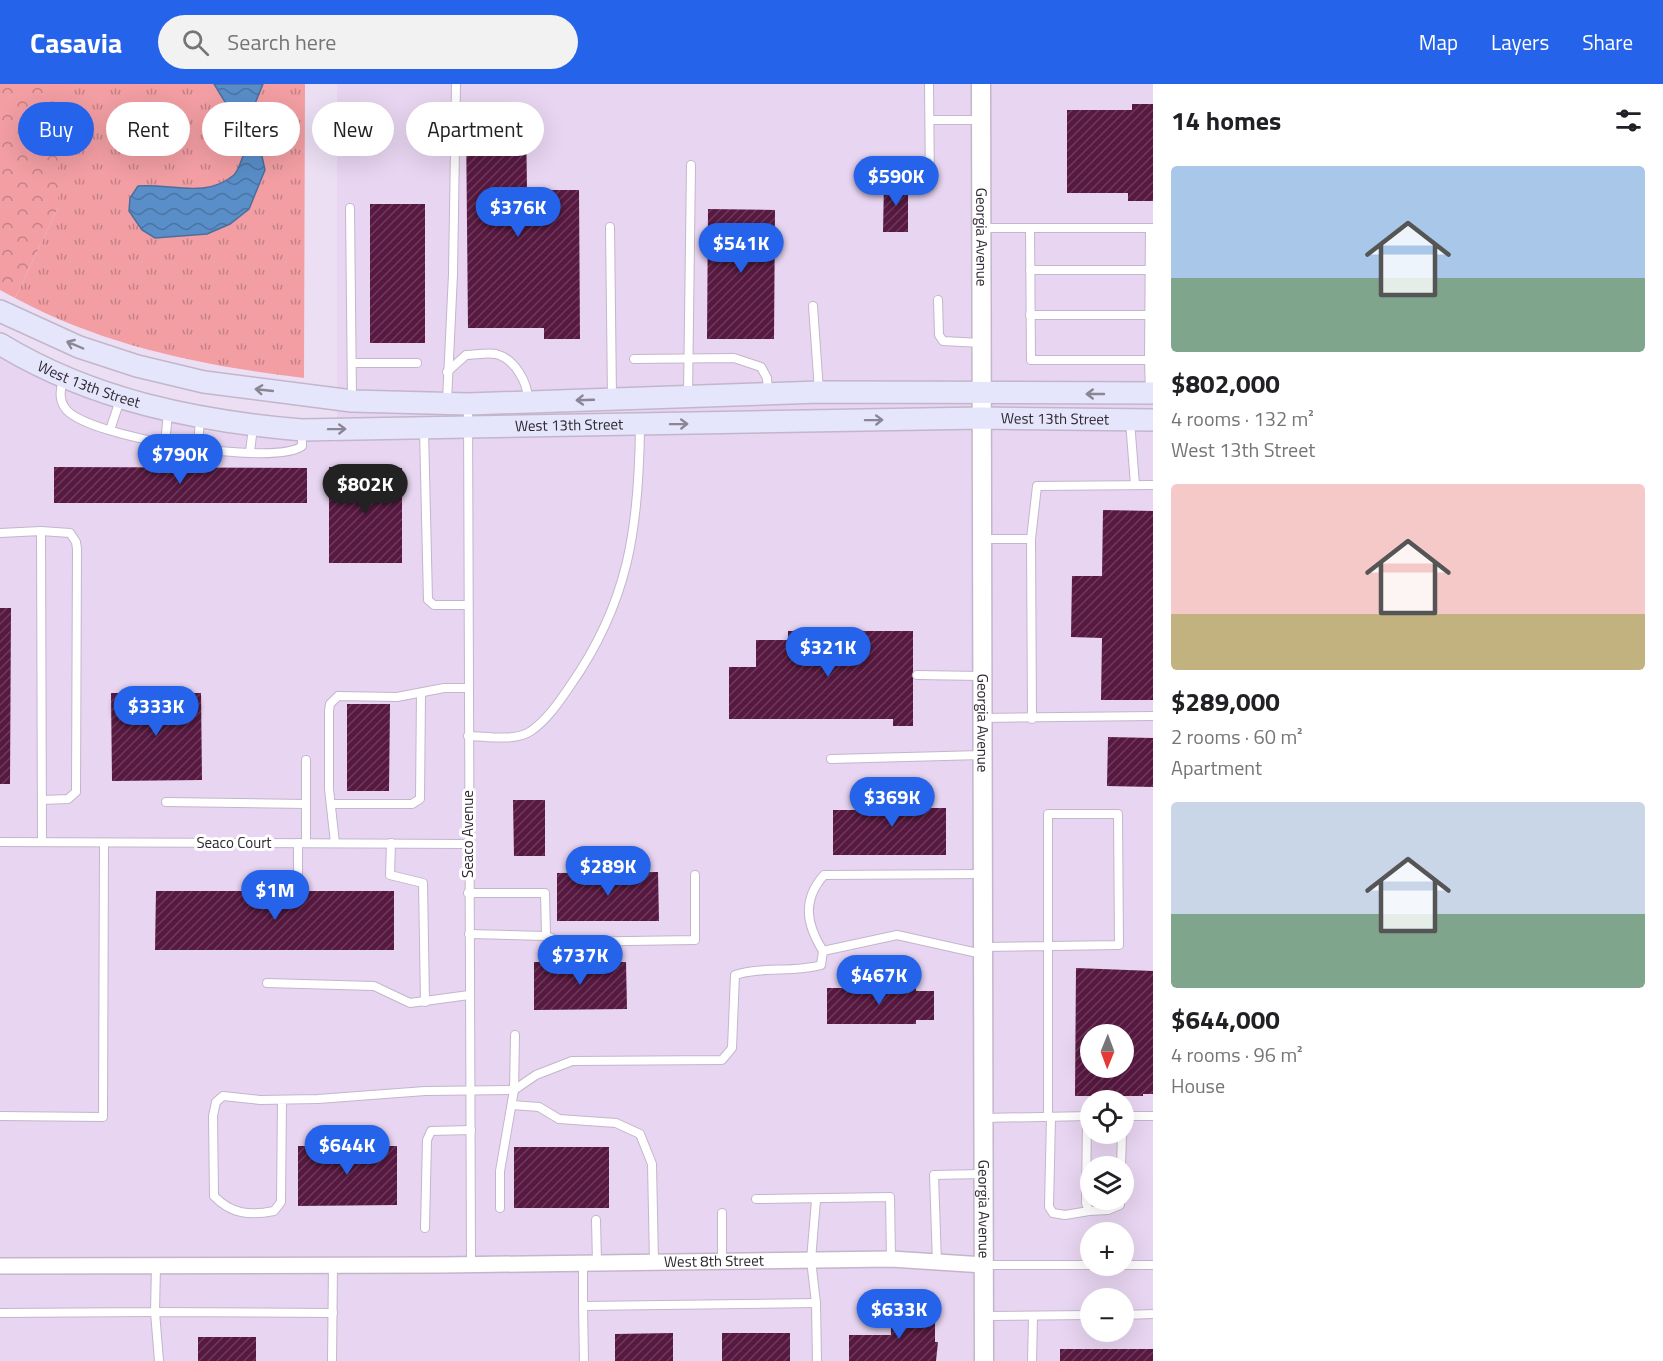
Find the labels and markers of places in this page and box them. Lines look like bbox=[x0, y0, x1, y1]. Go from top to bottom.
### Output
pin: $590K bbox=[854, 156, 938, 207]
pin: $376K bbox=[476, 187, 560, 238]
pin: $541K bbox=[699, 223, 783, 274]
pin: $790K bbox=[138, 434, 222, 485]
pin: $802K bbox=[323, 464, 407, 515]
pin: $321K bbox=[786, 627, 870, 678]
pin: $333K bbox=[114, 686, 198, 737]
pin: $369K bbox=[850, 777, 934, 828]
pin: $289K bbox=[566, 846, 650, 897]
pin: $1M bbox=[246, 870, 304, 921]
pin: $737K bbox=[538, 935, 622, 986]
pin: $467K bbox=[837, 955, 921, 1006]
pin: $644K bbox=[305, 1125, 389, 1176]
pin: $633K bbox=[857, 1289, 941, 1340]

